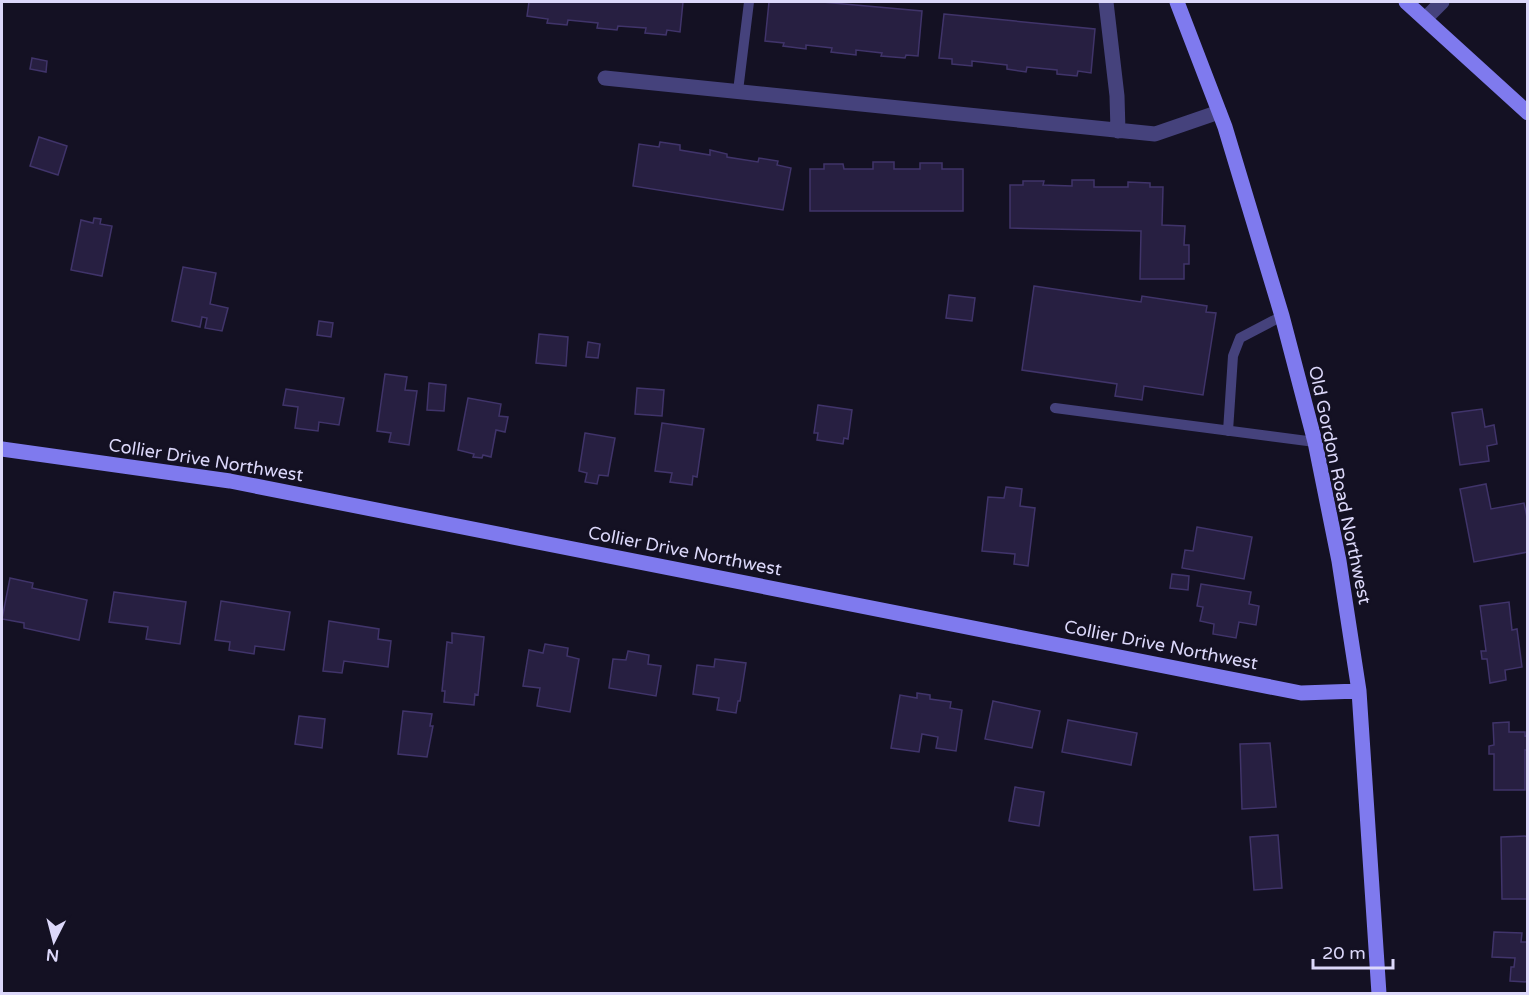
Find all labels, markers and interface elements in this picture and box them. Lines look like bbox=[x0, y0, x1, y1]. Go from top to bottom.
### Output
street label: Old Gordon Road Northwest bbox=[1304, 364, 1376, 606]
street label: Collier Drive Northwest bbox=[107, 434, 305, 486]
street label: Collier Drive Northwest bbox=[586, 521, 784, 581]
street label: Collier Drive Northwest bbox=[1062, 615, 1260, 675]
north arrow bbox=[24, 911, 84, 971]
scale bar bbox=[1313, 932, 1392, 970]
text: 20 m bbox=[1322, 942, 1366, 964]
text: N bbox=[45, 944, 60, 966]

